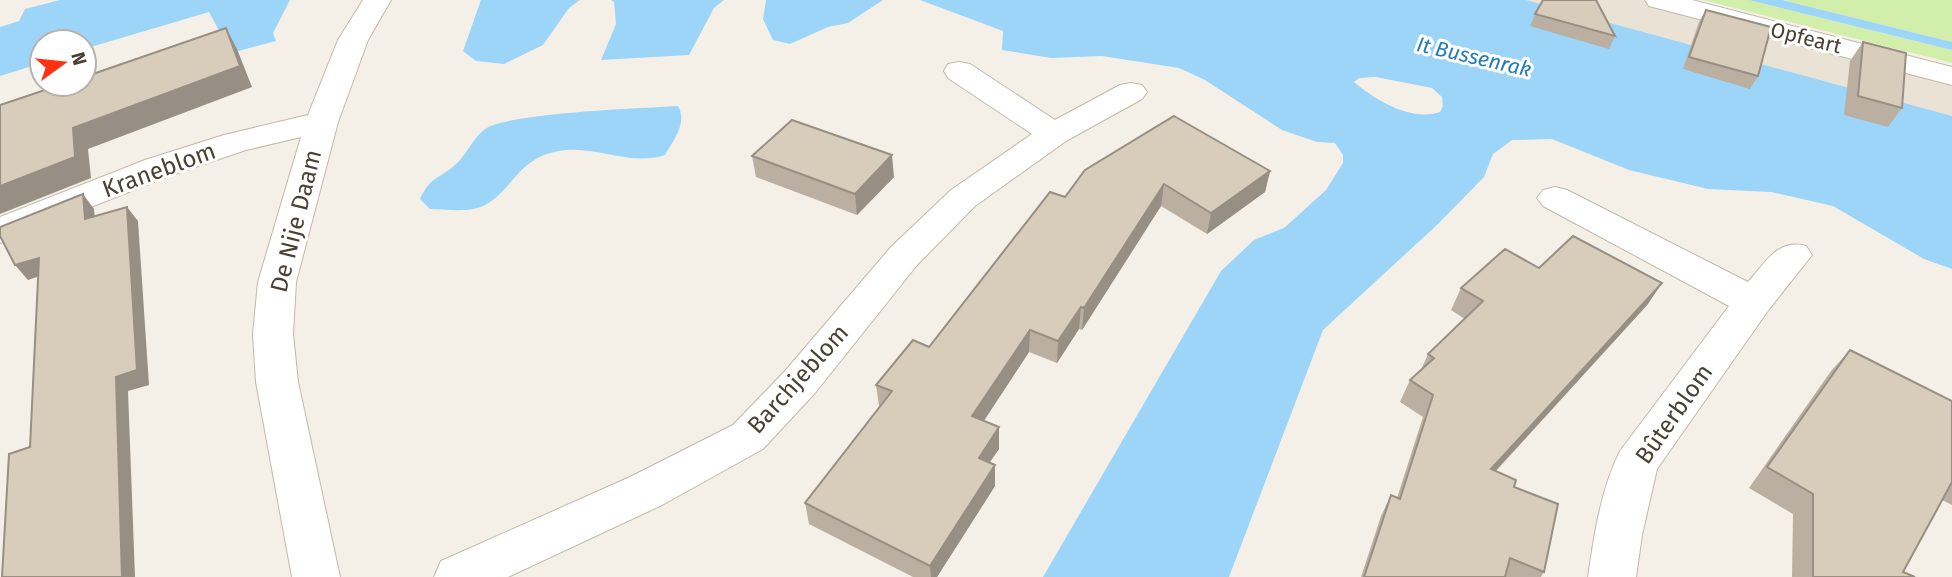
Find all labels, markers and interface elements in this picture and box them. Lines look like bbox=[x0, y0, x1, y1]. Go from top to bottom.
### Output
street label: Opfeart bbox=[1768, 17, 1845, 59]
north arrow bbox=[28, 28, 98, 98]
water label: It Bussenrak bbox=[1414, 31, 1534, 83]
text: N bbox=[66, 50, 92, 68]
street label: Kraneblom bbox=[99, 137, 219, 203]
street label: De Nije Daam bbox=[265, 147, 327, 295]
street label: Barchjeblom bbox=[742, 319, 854, 439]
street label: Bûterblom bbox=[1630, 359, 1718, 469]

